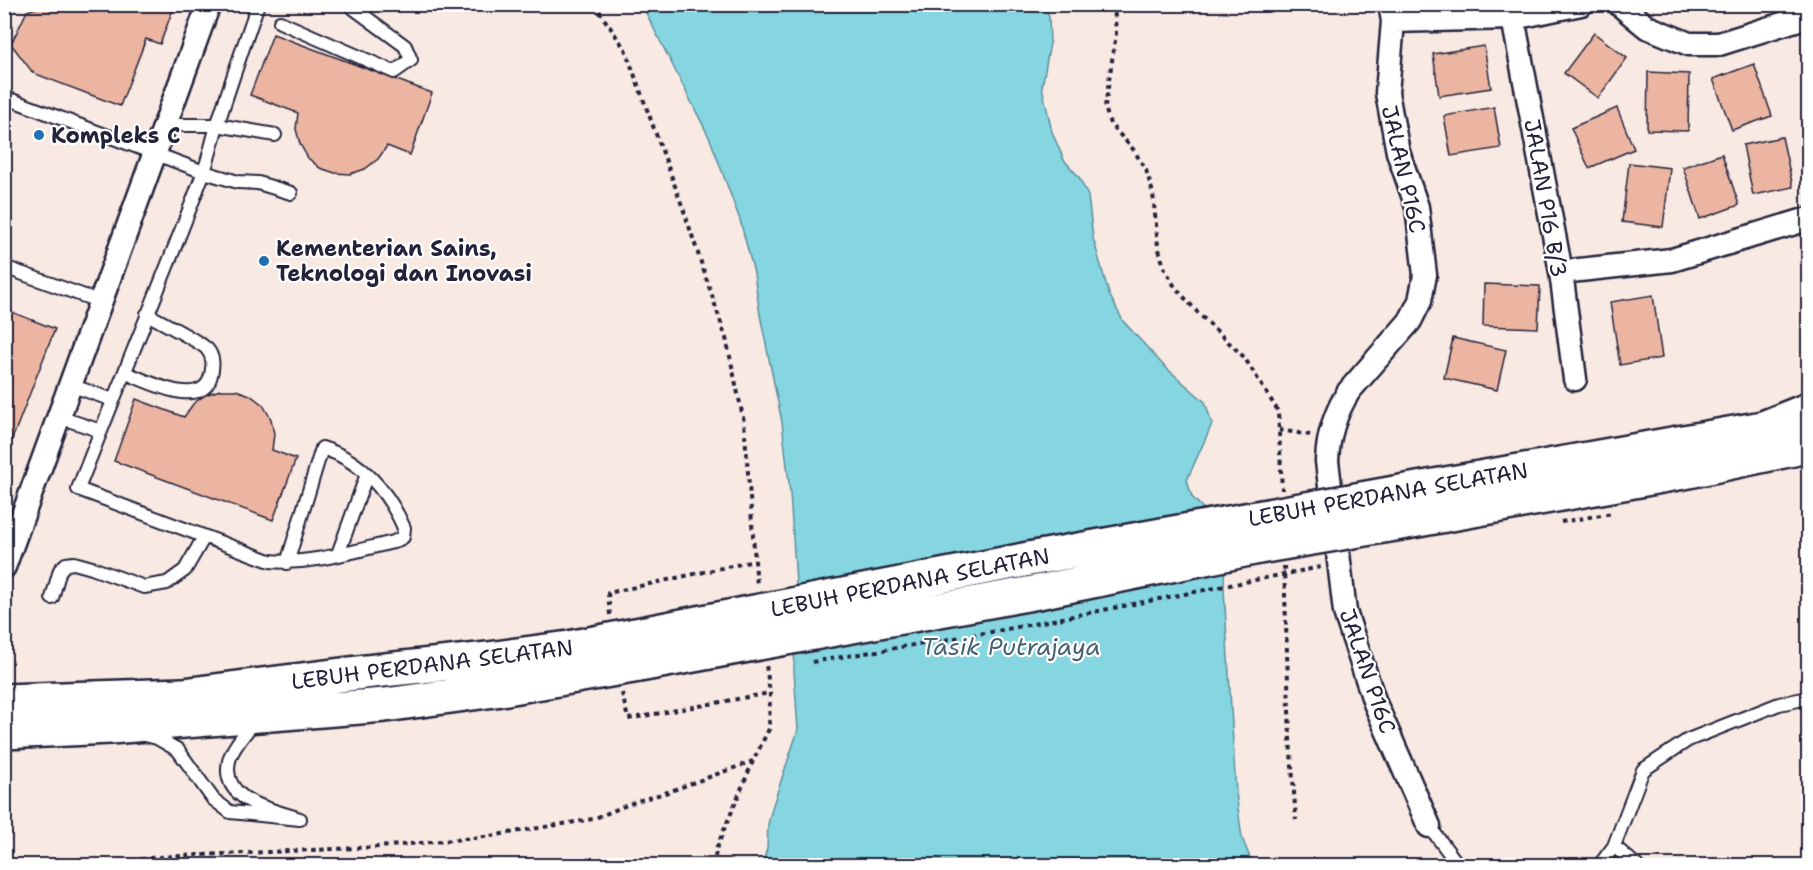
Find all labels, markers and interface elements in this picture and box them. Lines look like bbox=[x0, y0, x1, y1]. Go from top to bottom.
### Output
street label: JALAN P16C bbox=[1375, 102, 1432, 236]
street label: JALAN P16 B/3 bbox=[1517, 117, 1574, 280]
place label: Kompleks C bbox=[51, 121, 180, 150]
marker: Kompleks C bbox=[32, 128, 46, 142]
place label: Kementerian Sains, Teknologi dan Inovasi bbox=[276, 234, 532, 288]
marker: Kementerian Sains, Teknologi dan Inovasi bbox=[257, 254, 271, 268]
street label: LEBUH PERDANA SELATAN bbox=[1246, 456, 1530, 533]
street label: LEBUH PERDANA SELATAN bbox=[768, 541, 1052, 624]
street label: JALAN P16C bbox=[1333, 605, 1402, 737]
water label: Tasik Putrajaya bbox=[921, 631, 1101, 663]
street label: LEBUH PERDANA SELATAN bbox=[289, 633, 575, 696]

